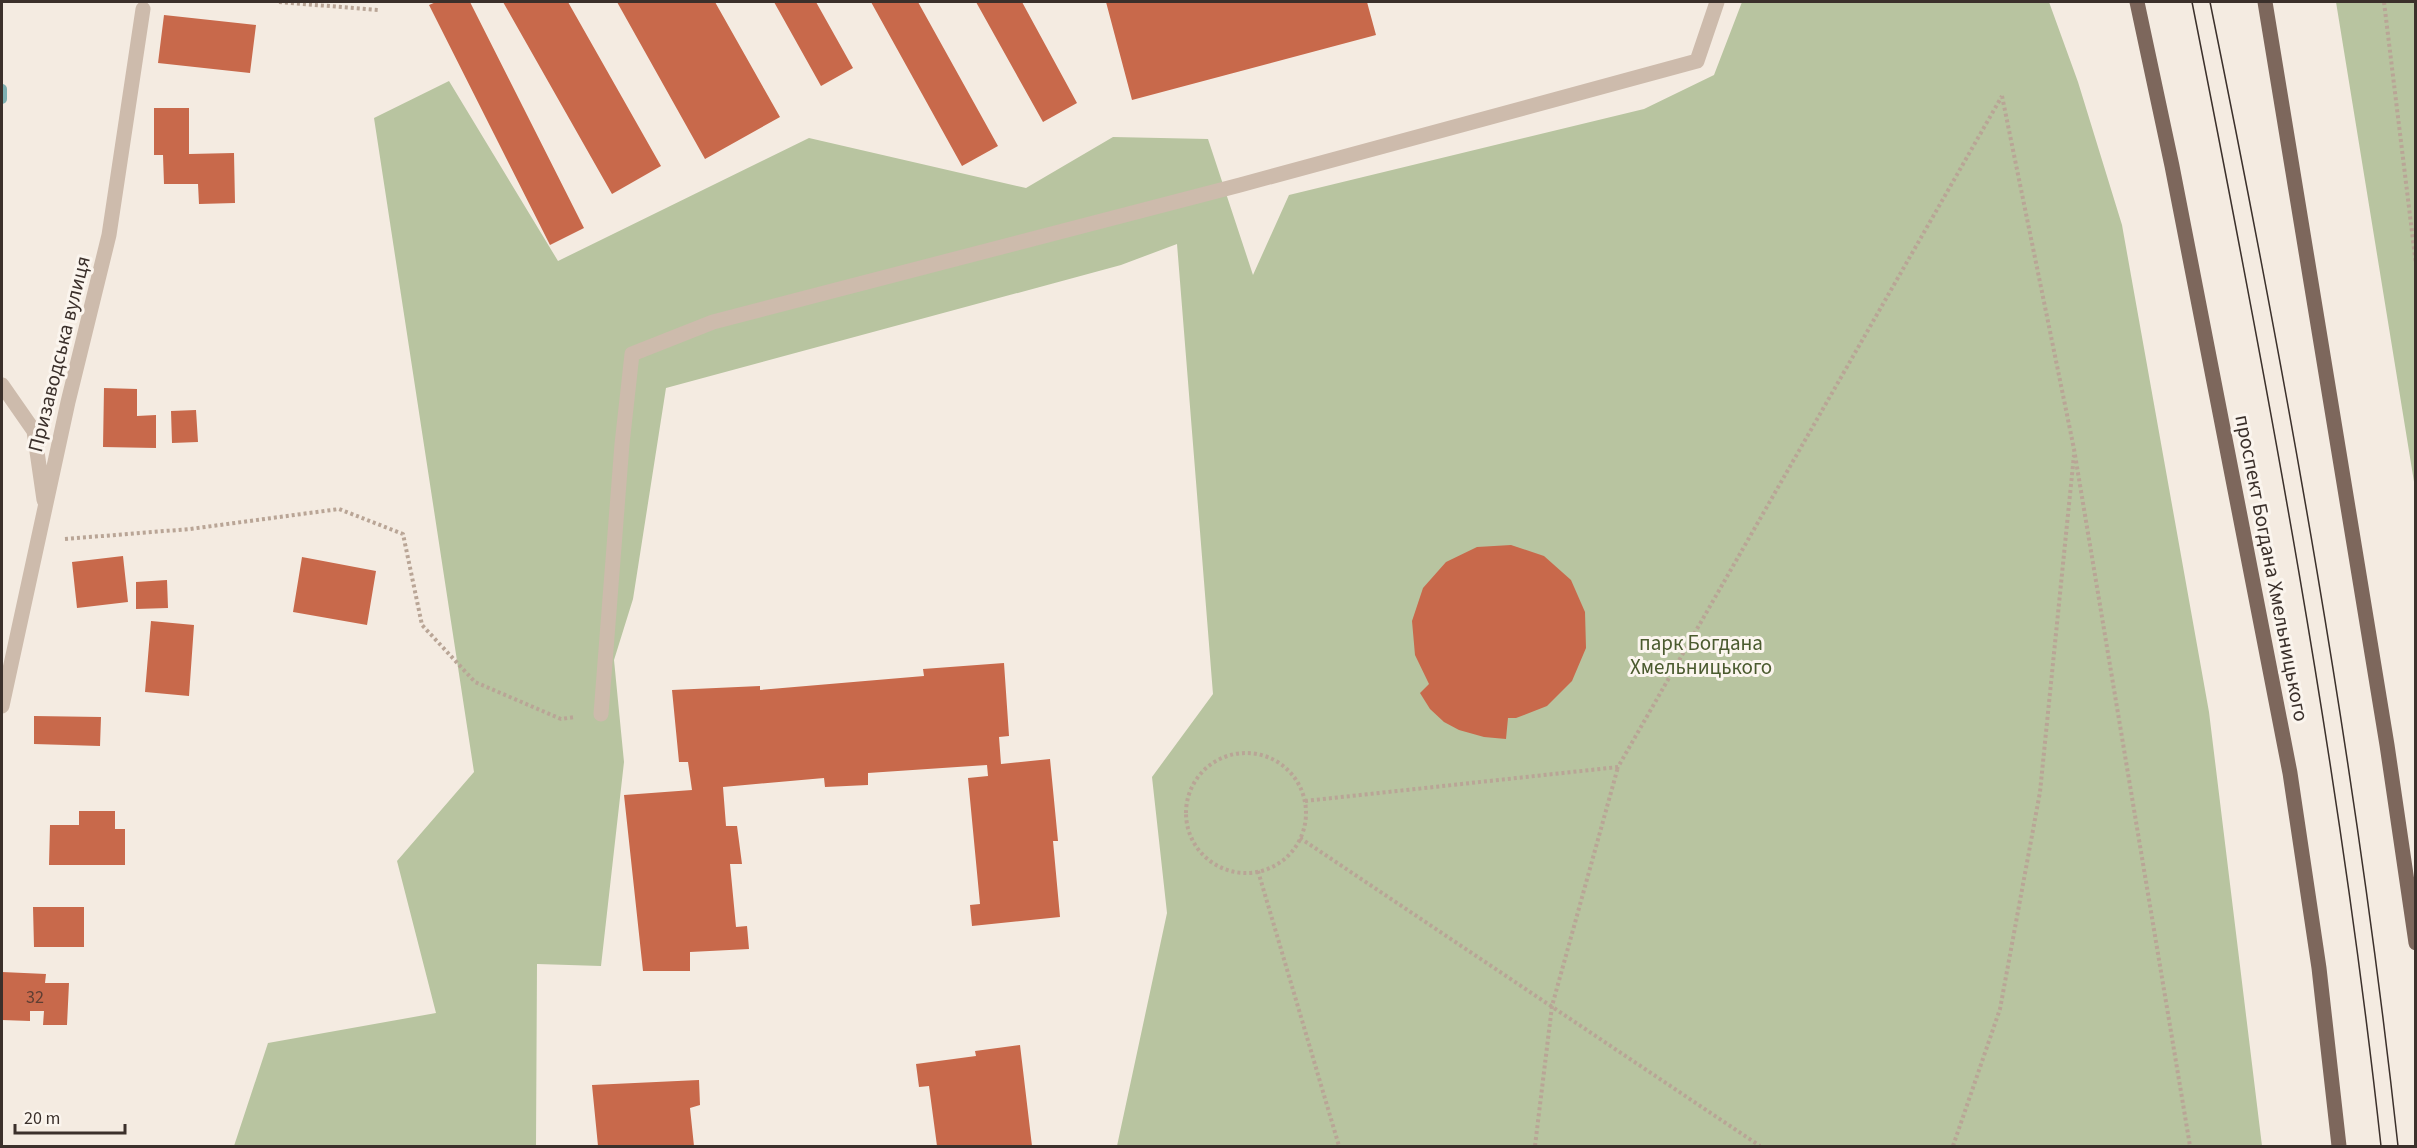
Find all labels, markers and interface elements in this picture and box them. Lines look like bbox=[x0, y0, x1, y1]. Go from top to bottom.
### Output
street label: Призаводська вулиця bbox=[20, 253, 98, 455]
street label: проспект Богдана Хмельницького bbox=[2228, 412, 2316, 724]
park label: парк Богдана Хмельницького bbox=[1630, 628, 1772, 682]
house number: 32 bbox=[26, 985, 44, 1010]
scale bar bbox=[15, 1097, 124, 1135]
text: 20 m bbox=[24, 1106, 60, 1131]

